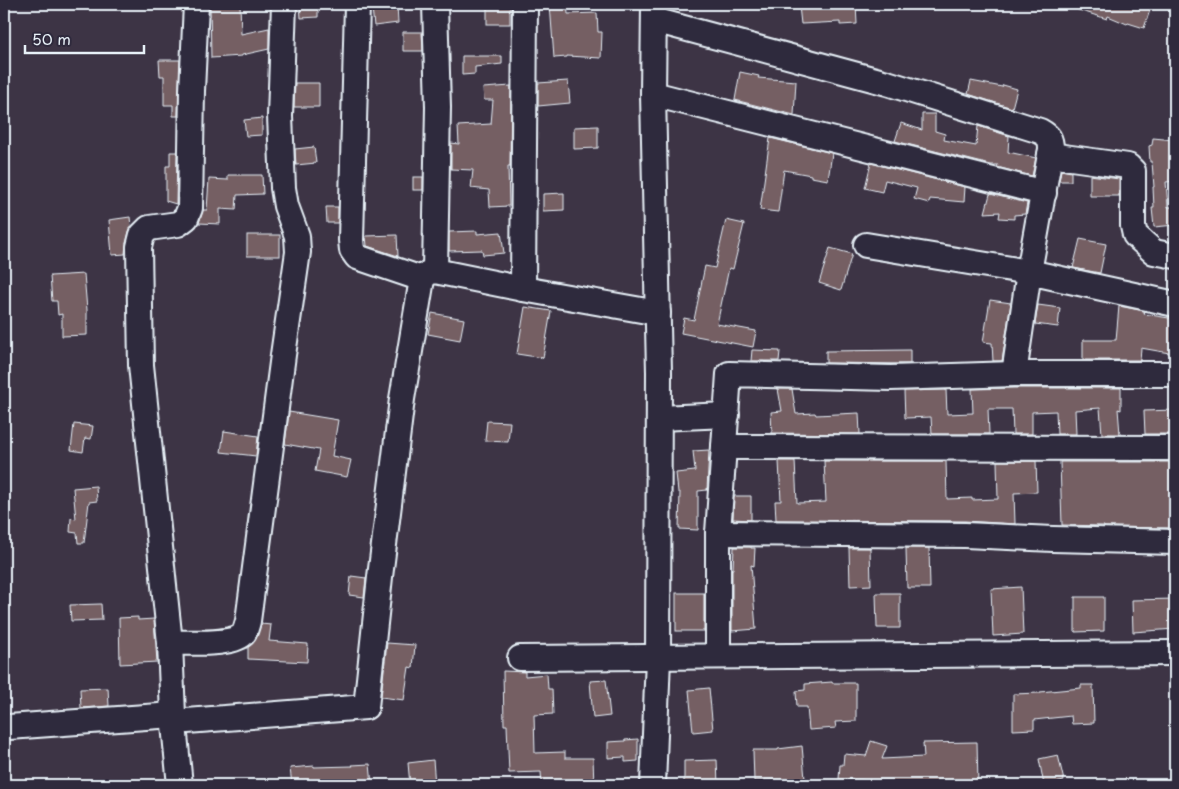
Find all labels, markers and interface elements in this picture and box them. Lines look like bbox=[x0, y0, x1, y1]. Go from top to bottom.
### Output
scale bar bbox=[25, 22, 144, 54]
text: 50 m bbox=[32, 27, 71, 50]

